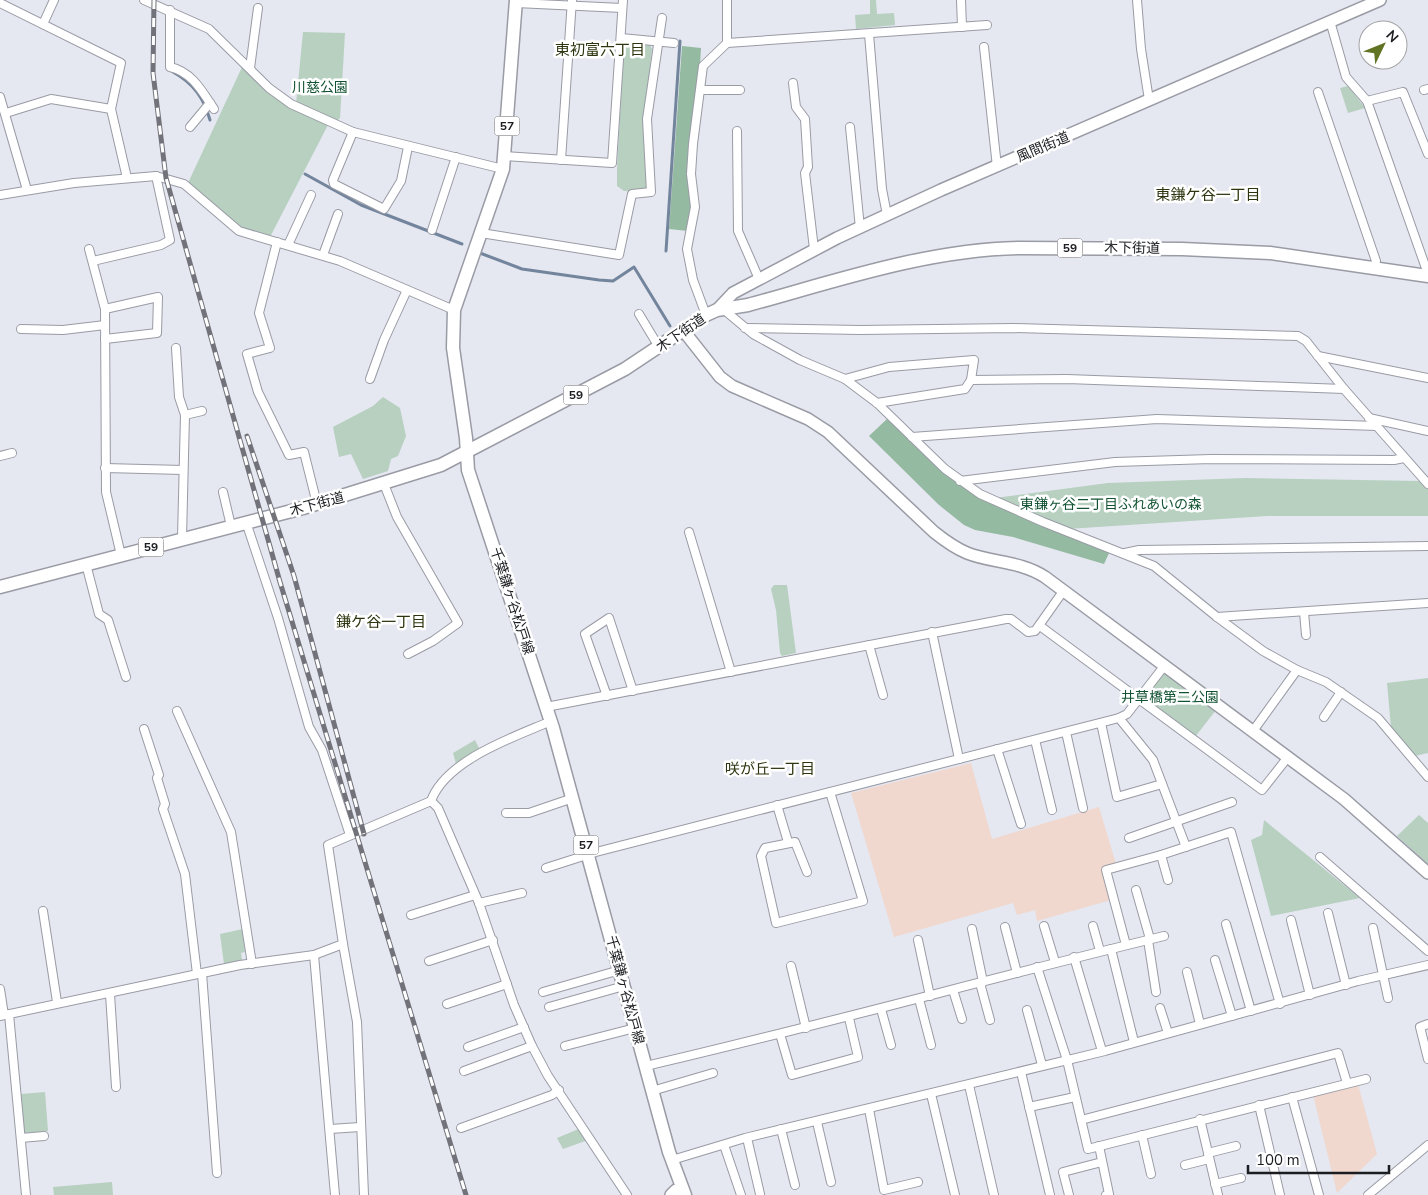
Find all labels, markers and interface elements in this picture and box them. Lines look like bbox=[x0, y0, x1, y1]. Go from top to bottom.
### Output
north arrow bbox=[1358, 20, 1408, 70]
text: N bbox=[1382, 26, 1403, 47]
district label: 東初富六丁目 bbox=[555, 40, 645, 60]
park label: 川慈公園 bbox=[292, 78, 348, 97]
road number: 57 bbox=[494, 116, 520, 136]
street label: 風間街道 bbox=[1014, 127, 1072, 167]
district label: 東鎌ケ谷一丁目 bbox=[1155, 185, 1261, 205]
road number: 59 bbox=[1058, 238, 1082, 258]
street label: 木下街道 bbox=[1104, 238, 1160, 258]
street label: 木下街道 bbox=[652, 309, 710, 357]
road number: 59 bbox=[564, 386, 588, 404]
street label: 木下街道 bbox=[287, 488, 347, 520]
park label: 東鎌ヶ谷二丁目ふれあいの森 bbox=[1020, 495, 1202, 514]
road number: 59 bbox=[138, 538, 164, 556]
street label: 千葉鎌ヶ谷松戸線 bbox=[486, 545, 538, 657]
district label: 鎌ケ谷一丁目 bbox=[336, 612, 426, 632]
park label: 井草橋第二公園 bbox=[1121, 688, 1219, 707]
district label: 咲が丘一丁目 bbox=[725, 759, 815, 779]
road number: 57 bbox=[574, 836, 598, 854]
street label: 千葉鎌ヶ谷松戸線 bbox=[601, 933, 649, 1047]
scale bar bbox=[1248, 1142, 1389, 1174]
text: 100 m bbox=[1256, 1150, 1300, 1170]

